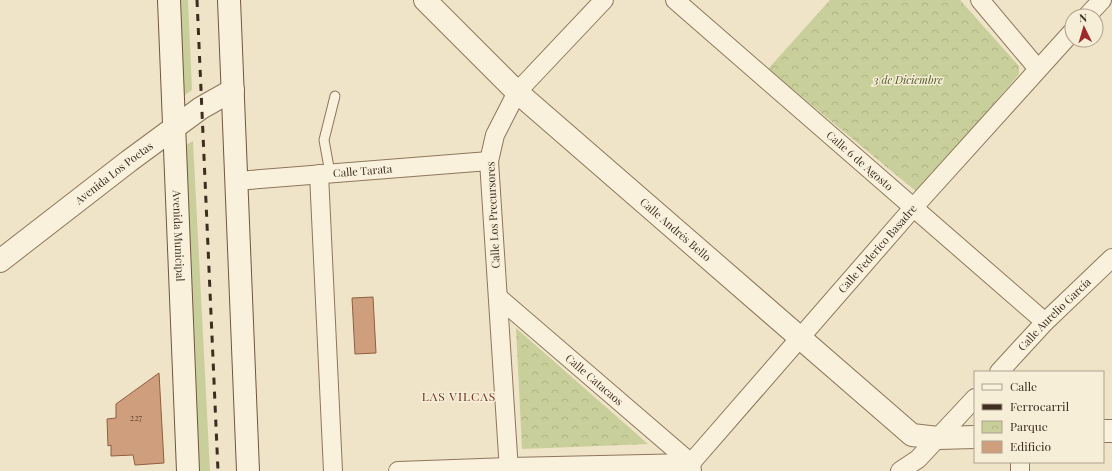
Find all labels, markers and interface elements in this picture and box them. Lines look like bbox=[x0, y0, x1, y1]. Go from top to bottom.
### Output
north arrow bbox=[1064, 8, 1104, 48]
text: N bbox=[1078, 10, 1088, 25]
park label: 3 de Diciembre bbox=[872, 72, 943, 87]
street label: Calle 6 de Agosto bbox=[824, 127, 897, 194]
street label: Avenida Los Poetas bbox=[71, 138, 156, 208]
street label: Calle Tarata bbox=[332, 161, 393, 180]
street label: Calle Los Precursores bbox=[482, 161, 503, 269]
street label: Avenida Municipal bbox=[170, 189, 188, 282]
street label: Calle Andrés Bello bbox=[637, 194, 715, 264]
street label: Calle Federico Basadre bbox=[834, 201, 920, 296]
street label: Calle Aurelio García bbox=[1014, 274, 1094, 354]
street label: Calle Catacaos bbox=[562, 350, 627, 409]
legend bbox=[974, 371, 1104, 463]
text: Calle bbox=[1010, 378, 1037, 394]
district label: LAS VILCAS bbox=[422, 388, 496, 404]
text: Ferrocarril bbox=[1010, 398, 1070, 414]
house number: 227 bbox=[130, 411, 142, 423]
text: Parque bbox=[1010, 418, 1048, 434]
text: Edificio bbox=[1010, 438, 1052, 454]

